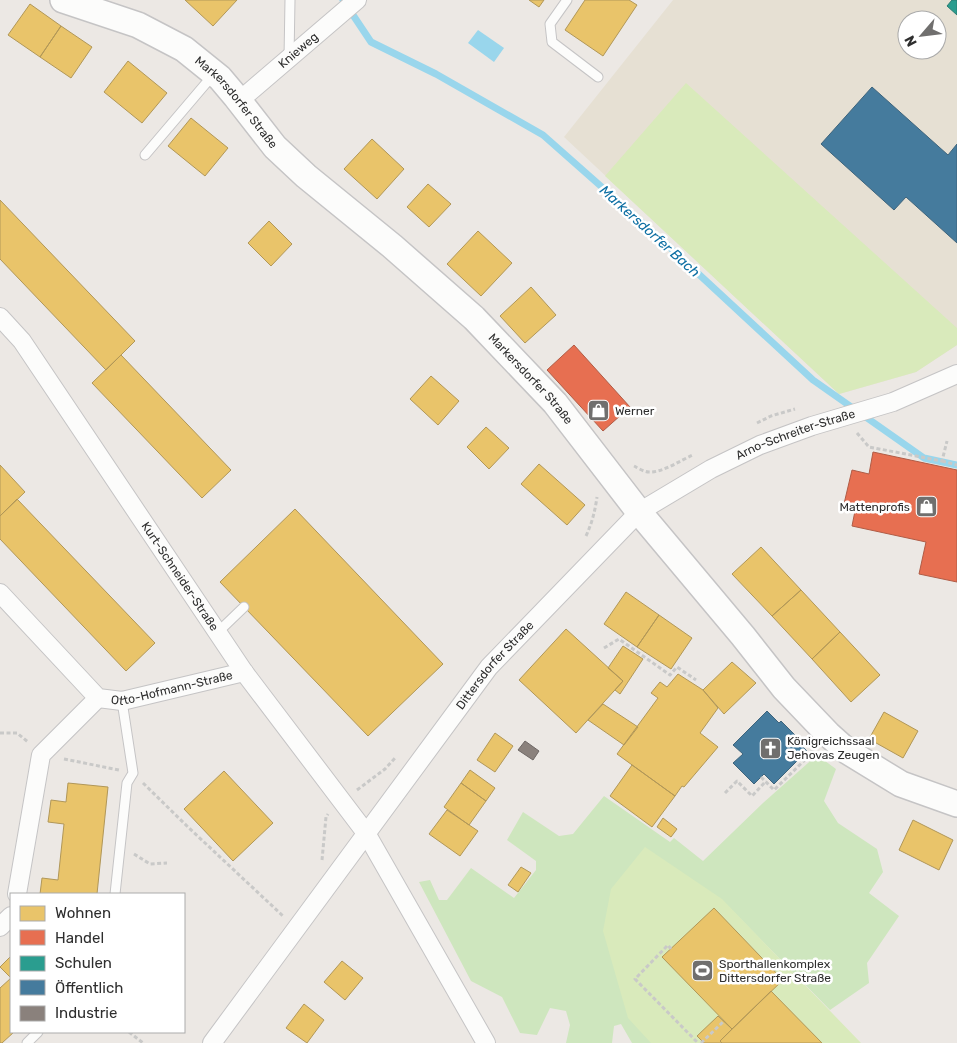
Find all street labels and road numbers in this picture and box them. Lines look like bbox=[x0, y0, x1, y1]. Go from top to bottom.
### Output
street label: Knieweg bbox=[276, 30, 321, 71]
street label: Markersdorfer Straße bbox=[192, 54, 280, 151]
street label: Markersdorfer Straße bbox=[485, 331, 576, 427]
street label: Arno-Schreiter-Straße bbox=[733, 407, 857, 463]
street label: Kurt-Schneider-Straße bbox=[138, 519, 221, 634]
street label: Dittersdorfer Straße bbox=[453, 618, 537, 712]
street label: Otto-Hofmann-Straße bbox=[110, 668, 234, 708]

